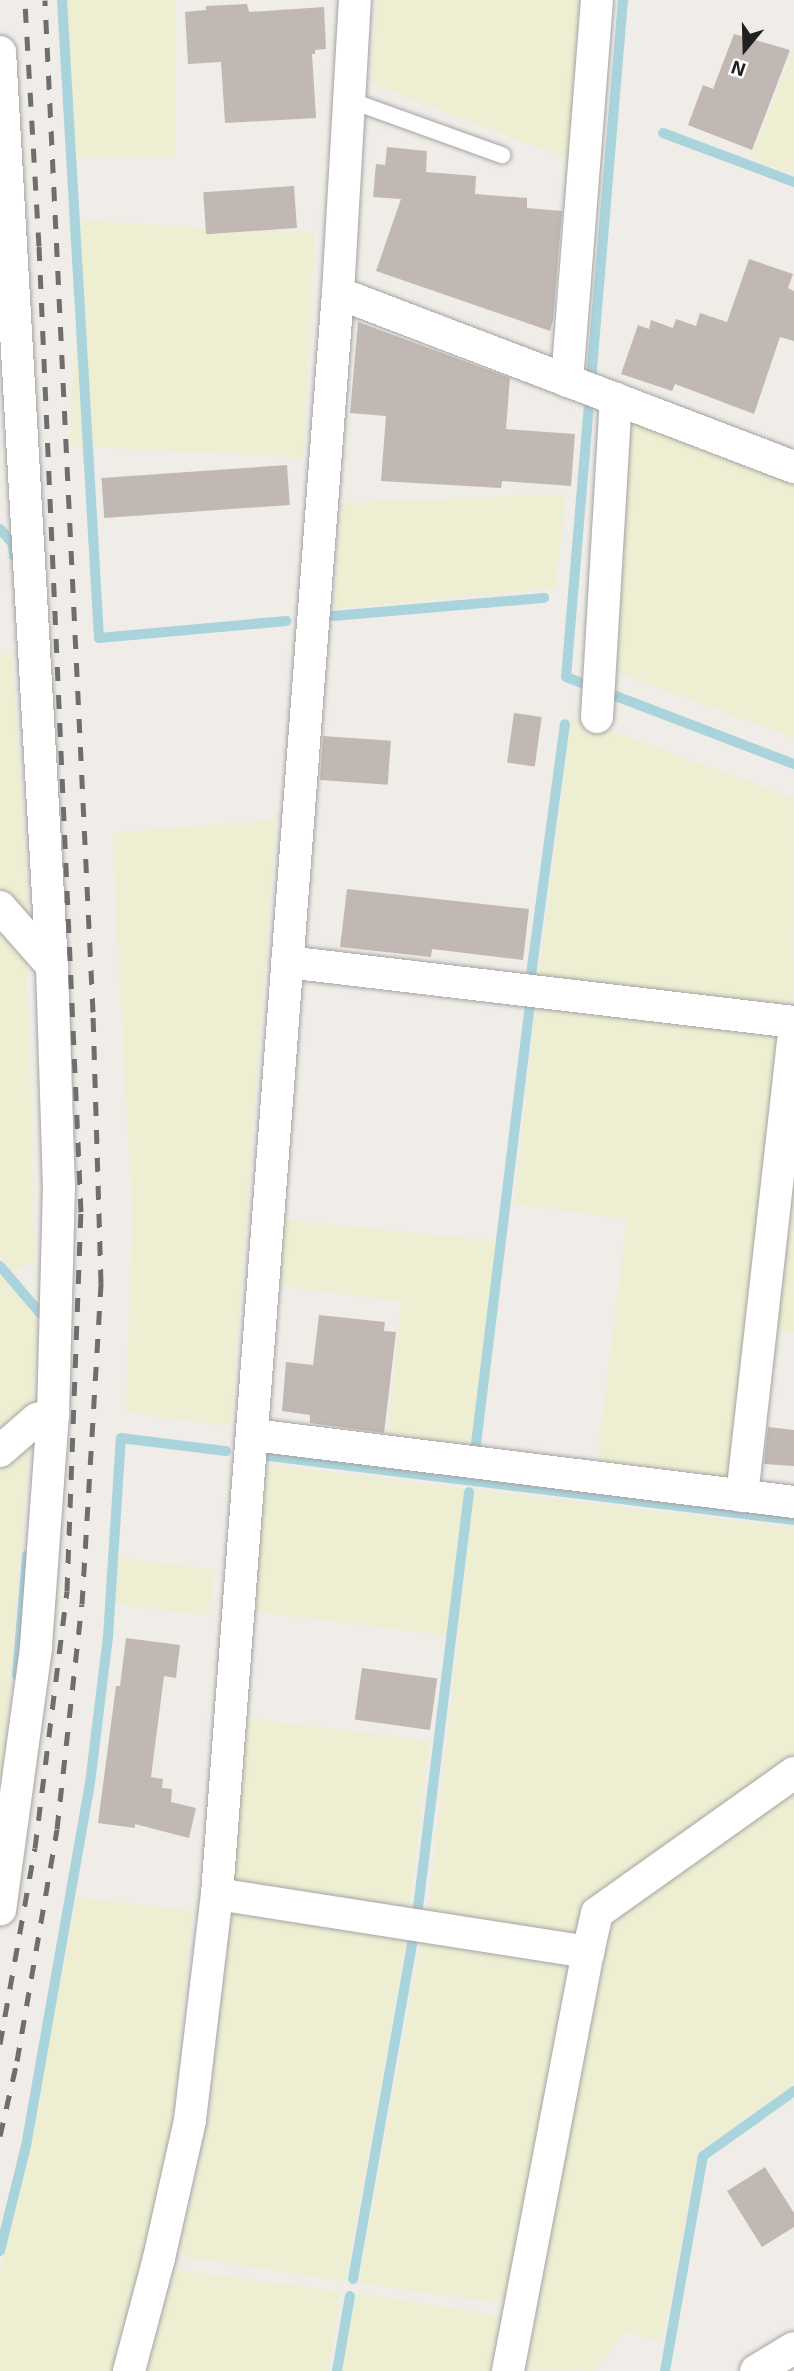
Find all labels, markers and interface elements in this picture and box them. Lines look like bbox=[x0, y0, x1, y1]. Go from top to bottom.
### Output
north arrow bbox=[710, 14, 780, 84]
text: N bbox=[728, 56, 748, 82]

